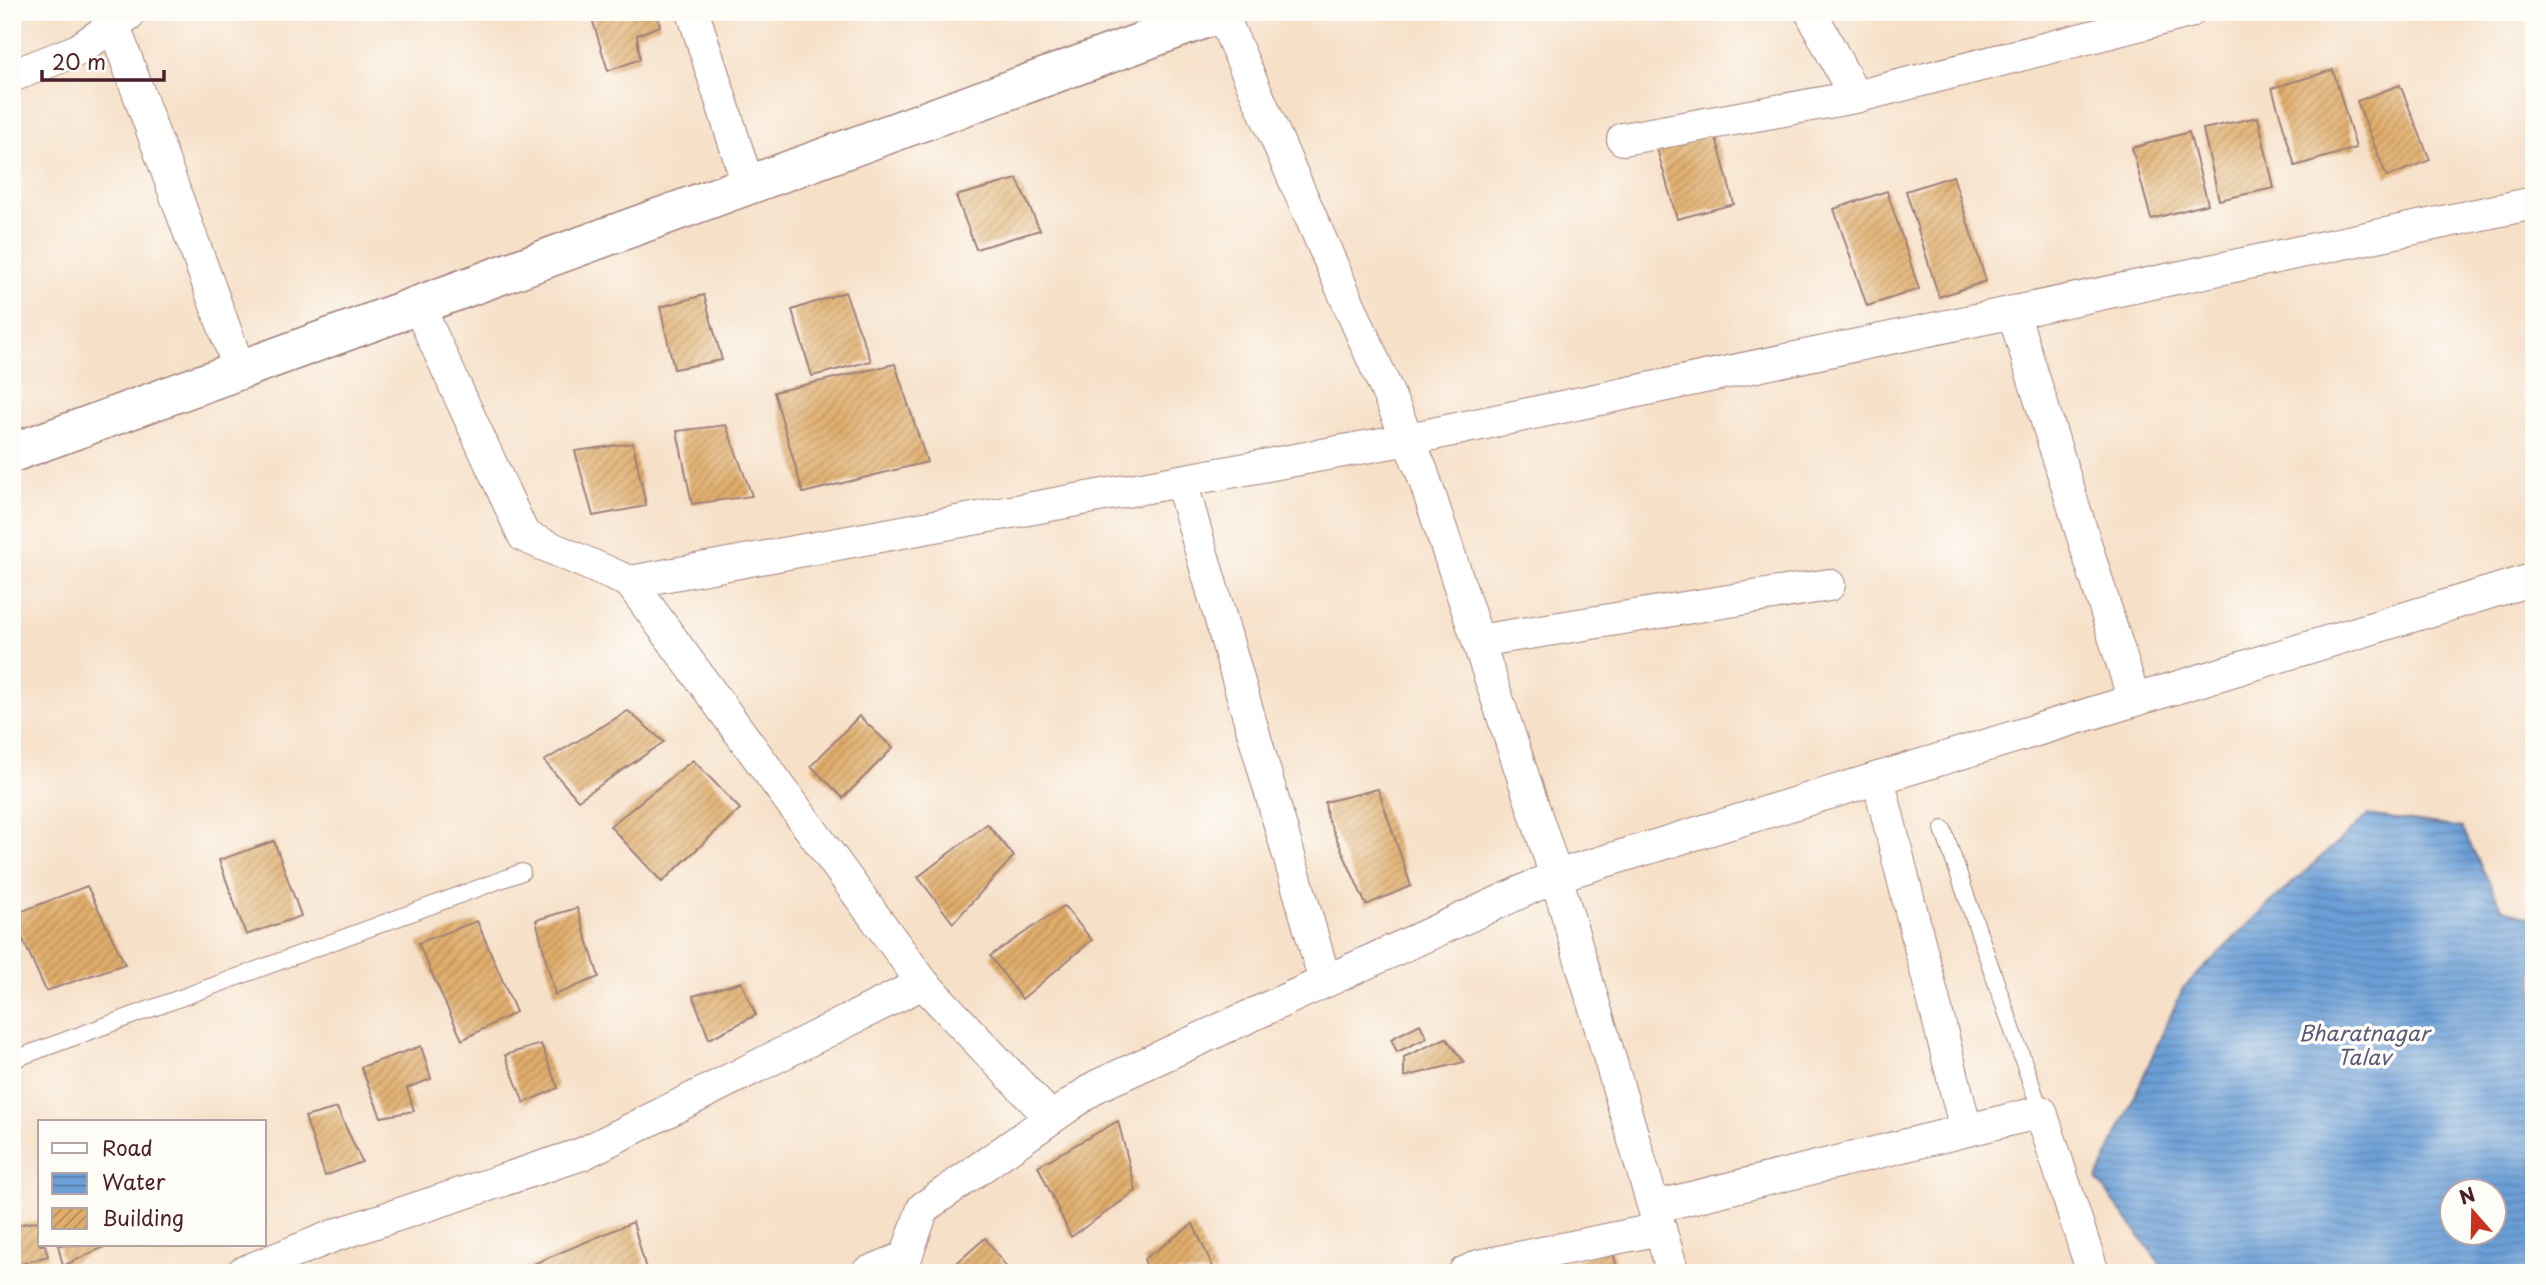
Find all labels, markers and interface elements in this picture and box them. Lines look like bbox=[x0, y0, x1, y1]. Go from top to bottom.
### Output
scale bar bbox=[42, 38, 164, 82]
text: 20 m bbox=[52, 45, 106, 77]
water label: Bharatnagar Talav bbox=[2299, 1016, 2433, 1072]
legend bbox=[38, 1120, 266, 1246]
text: Road bbox=[102, 1131, 153, 1163]
text: Water bbox=[102, 1165, 166, 1197]
north arrow bbox=[2438, 1176, 2508, 1246]
text: N bbox=[2455, 1179, 2479, 1211]
text: Building bbox=[102, 1201, 184, 1233]

